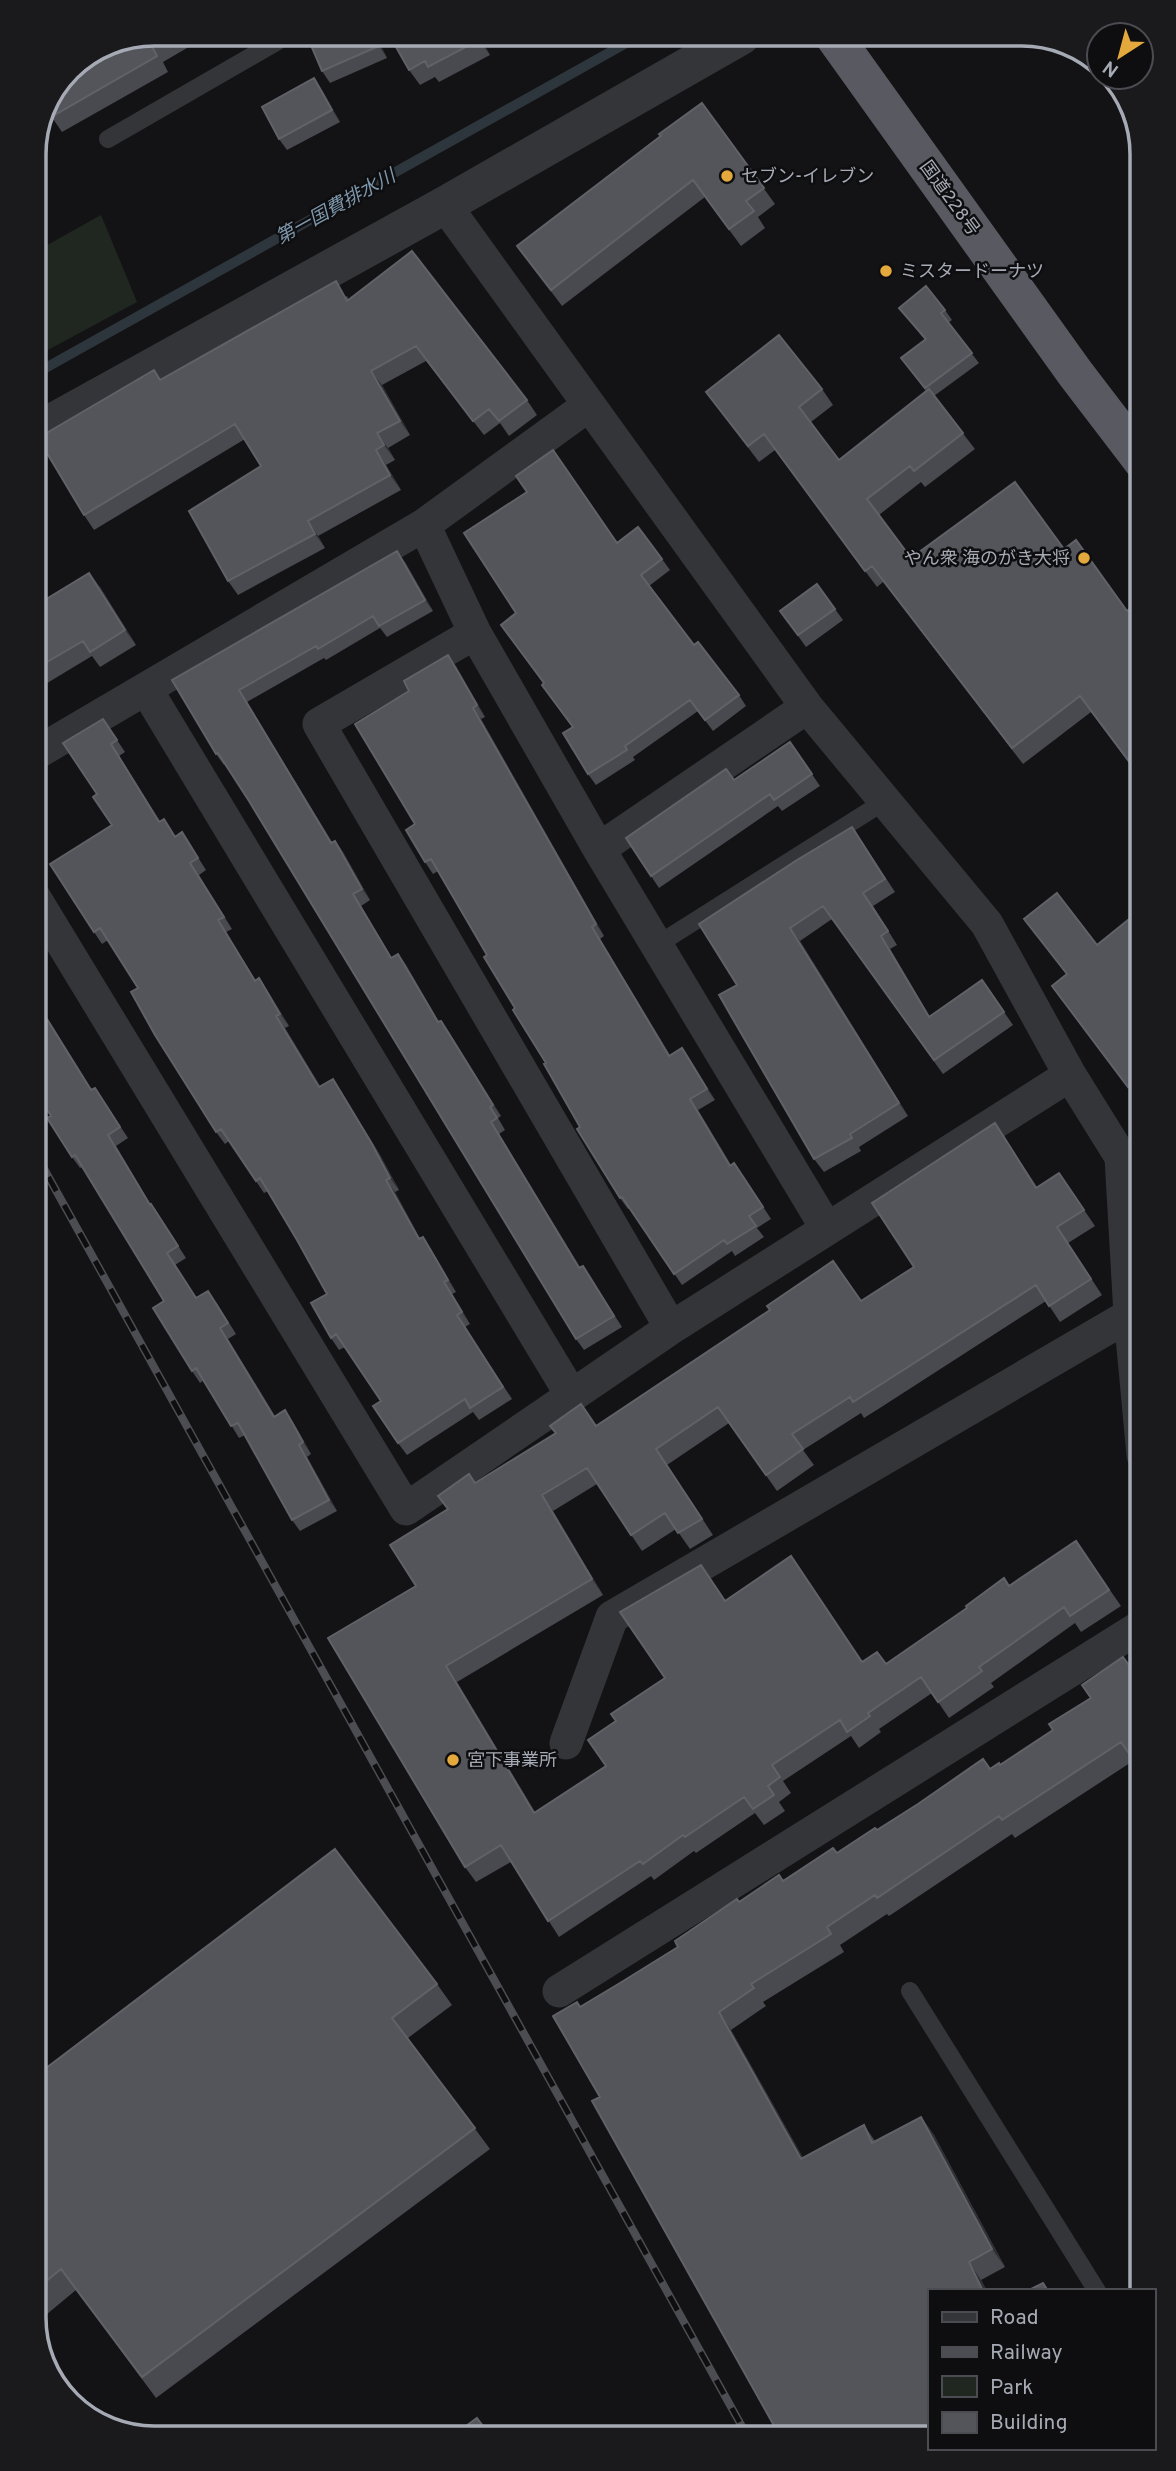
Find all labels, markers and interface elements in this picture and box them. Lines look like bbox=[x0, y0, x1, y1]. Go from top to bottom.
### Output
north arrow bbox=[1085, 21, 1155, 91]
text: N bbox=[1099, 54, 1124, 82]
street label: 国道228号 bbox=[914, 157, 984, 241]
water label: 第一国費排水川 bbox=[272, 164, 402, 250]
place label: セブン-イレブン bbox=[741, 166, 874, 189]
marker: セブン-イレブン bbox=[719, 168, 735, 184]
place label: ミスタードーナツ bbox=[900, 261, 1044, 284]
marker: ミスタードーナツ bbox=[878, 263, 894, 279]
place label: やん衆 海のがき大将 bbox=[904, 548, 1070, 571]
marker: やん衆 海のがき大将 bbox=[1076, 550, 1092, 566]
place label: 宮下事業所 bbox=[467, 1750, 557, 1773]
marker: 宮下事業所 bbox=[445, 1752, 461, 1768]
legend bbox=[928, 2289, 1155, 2450]
text: Road bbox=[990, 2305, 1039, 2332]
text: Railway bbox=[990, 2340, 1063, 2367]
text: Park bbox=[990, 2375, 1033, 2402]
text: Building bbox=[990, 2410, 1068, 2437]

